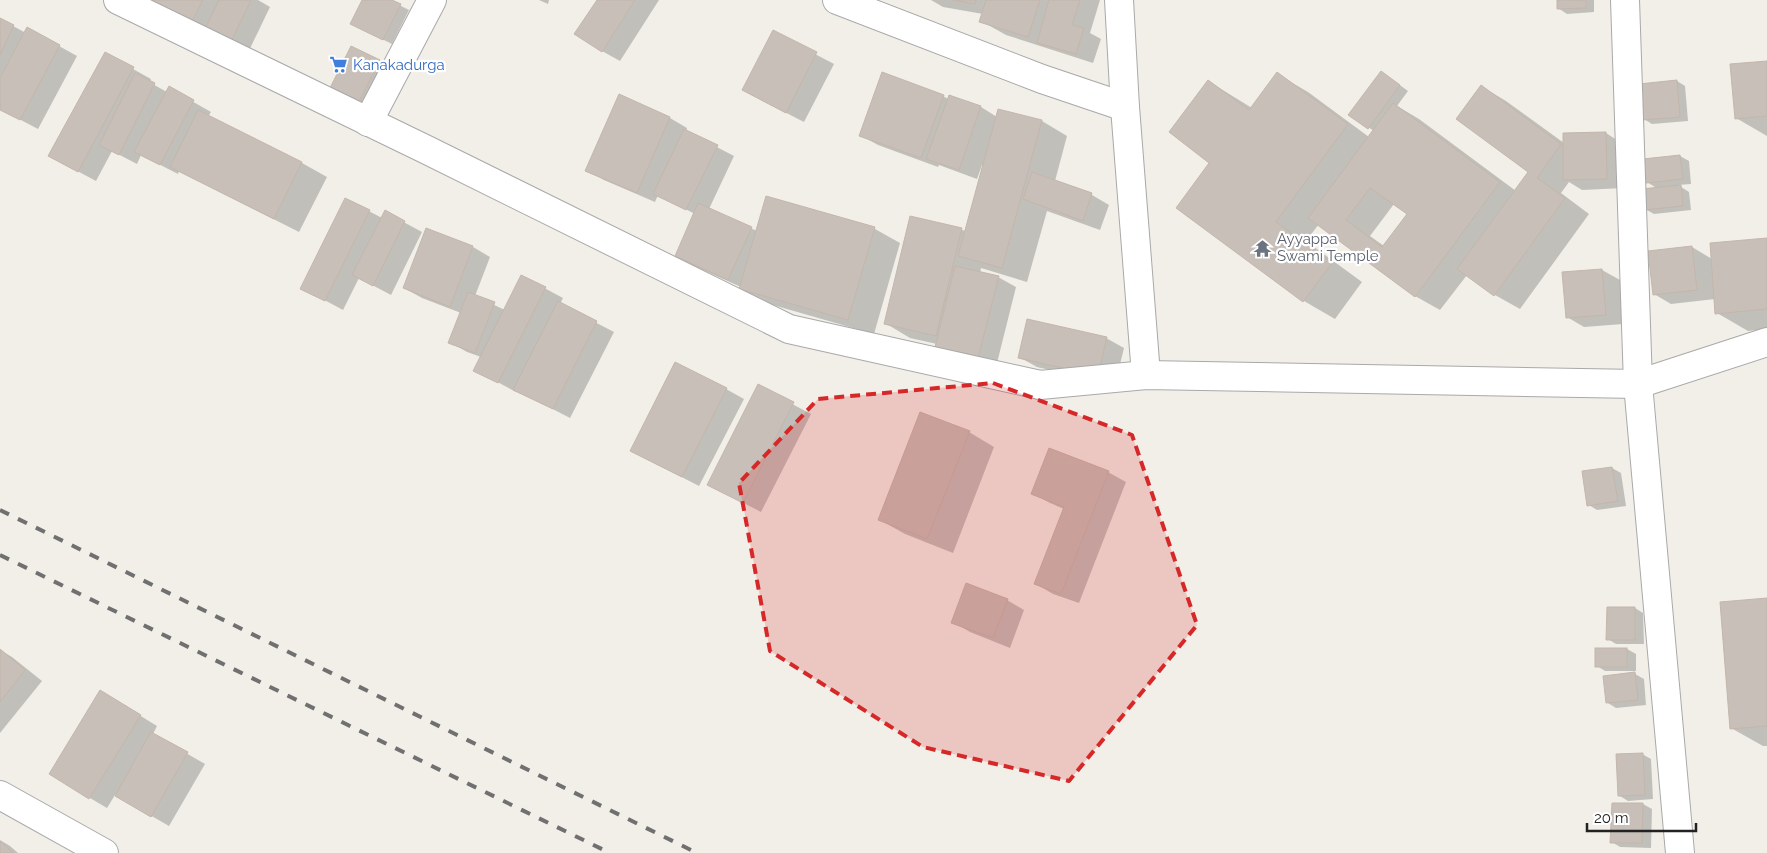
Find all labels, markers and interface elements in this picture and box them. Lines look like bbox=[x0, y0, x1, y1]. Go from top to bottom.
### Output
supermarket icon: Kanakadurga bbox=[329, 55, 349, 75]
place label: Kanakadurga bbox=[353, 56, 445, 74]
place label: Ayyappa Swami Temple bbox=[1277, 230, 1379, 265]
temple icon: Ayyappa Swami Temple bbox=[1253, 238, 1273, 258]
scale bar bbox=[1587, 800, 1696, 832]
text: 20 m bbox=[1594, 809, 1629, 827]

